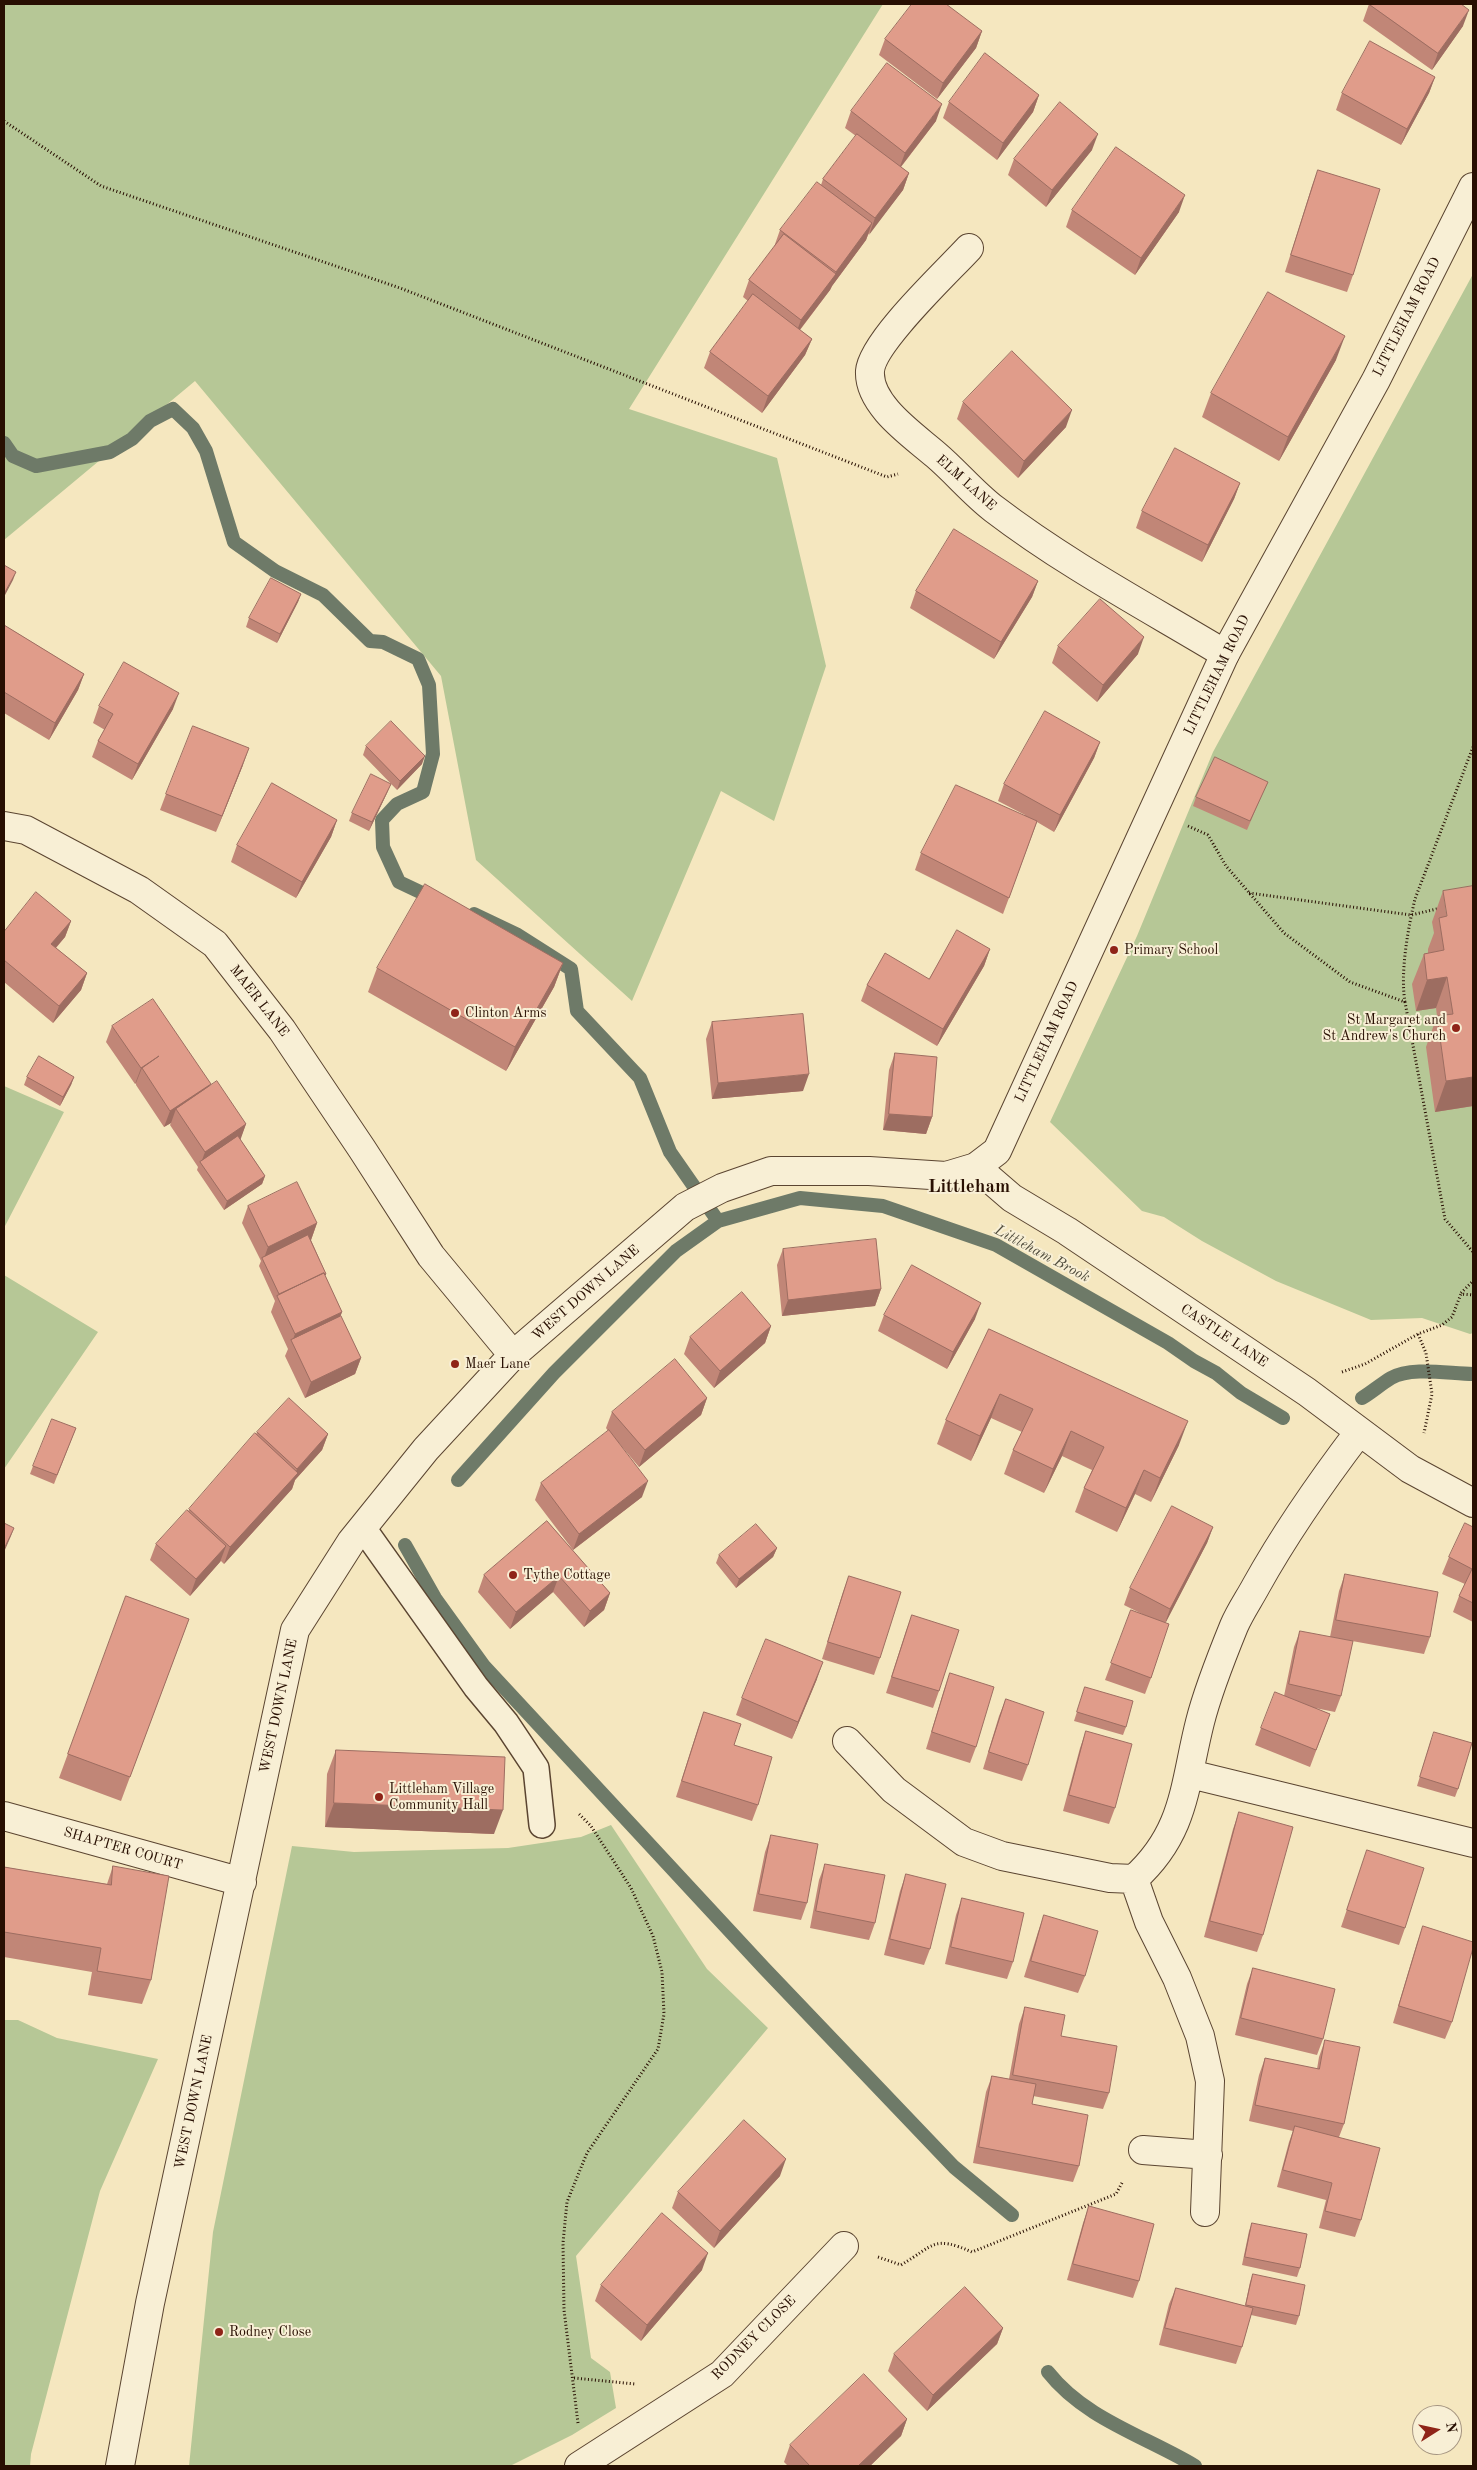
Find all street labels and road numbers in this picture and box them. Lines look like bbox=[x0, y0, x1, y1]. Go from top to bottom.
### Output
street label: LITTLEHAM ROAD bbox=[1370, 254, 1444, 380]
street label: ELM LANE bbox=[932, 452, 1000, 514]
street label: LITTLEHAM ROAD bbox=[1181, 612, 1253, 738]
street label: MAER LANE bbox=[226, 962, 292, 1040]
street label: LITTLEHAM ROAD bbox=[1012, 979, 1082, 1105]
street label: WEST DOWN LANE bbox=[529, 1242, 643, 1344]
street label: CASTLE LANE bbox=[1177, 1301, 1271, 1371]
street label: WEST DOWN LANE bbox=[257, 1637, 301, 1775]
street label: SHAPTER COURT bbox=[61, 1824, 185, 1874]
street label: WEST DOWN LANE bbox=[172, 2033, 216, 2171]
street label: RODNEY CLOSE bbox=[708, 2292, 800, 2384]

